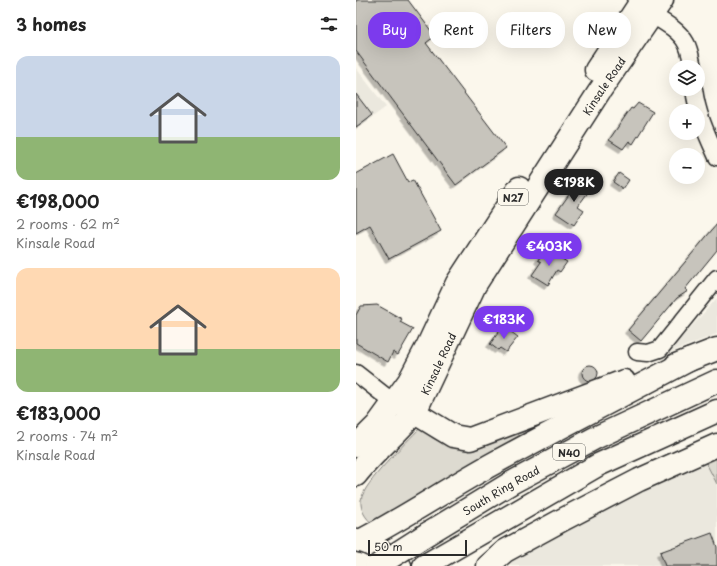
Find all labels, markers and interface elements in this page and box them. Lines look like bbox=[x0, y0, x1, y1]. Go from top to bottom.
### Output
text: 3 homes bbox=[16, 11, 86, 37]
chip: Buy bbox=[368, 12, 421, 48]
chip: Rent bbox=[429, 12, 488, 48]
chip: Filters bbox=[496, 12, 565, 48]
chip: New bbox=[573, 12, 631, 48]
icon: filters bbox=[318, 13, 340, 35]
street label: Kinsale Road bbox=[578, 53, 629, 118]
map controls bbox=[669, 60, 705, 184]
button: layers bbox=[669, 60, 705, 96]
icon: home bbox=[142, 82, 214, 154]
button: + bbox=[669, 104, 705, 140]
button: − bbox=[669, 148, 705, 184]
pin: €198K bbox=[546, 169, 602, 203]
text: €198K bbox=[553, 172, 595, 191]
text: €198,000 bbox=[16, 188, 99, 214]
road number: N27 bbox=[498, 189, 528, 205]
text: 2 rooms · 62 m² bbox=[16, 214, 120, 233]
text: Kinsale Road bbox=[16, 233, 95, 252]
pin: €403K bbox=[521, 233, 577, 267]
text: €403K bbox=[526, 236, 572, 255]
icon: home bbox=[142, 294, 214, 366]
pin: €183K bbox=[476, 306, 532, 340]
text: €183K bbox=[483, 309, 525, 328]
street label: Kinsale Road bbox=[416, 330, 460, 397]
text: €183,000 bbox=[16, 400, 101, 426]
text: 2 rooms · 74 m² bbox=[16, 426, 118, 445]
road number: N40 bbox=[553, 444, 585, 460]
text: Kinsale Road bbox=[16, 445, 95, 464]
street label: South Ring Road bbox=[459, 461, 542, 519]
scale bar bbox=[368, 538, 467, 557]
text: 50 m bbox=[374, 538, 403, 555]

